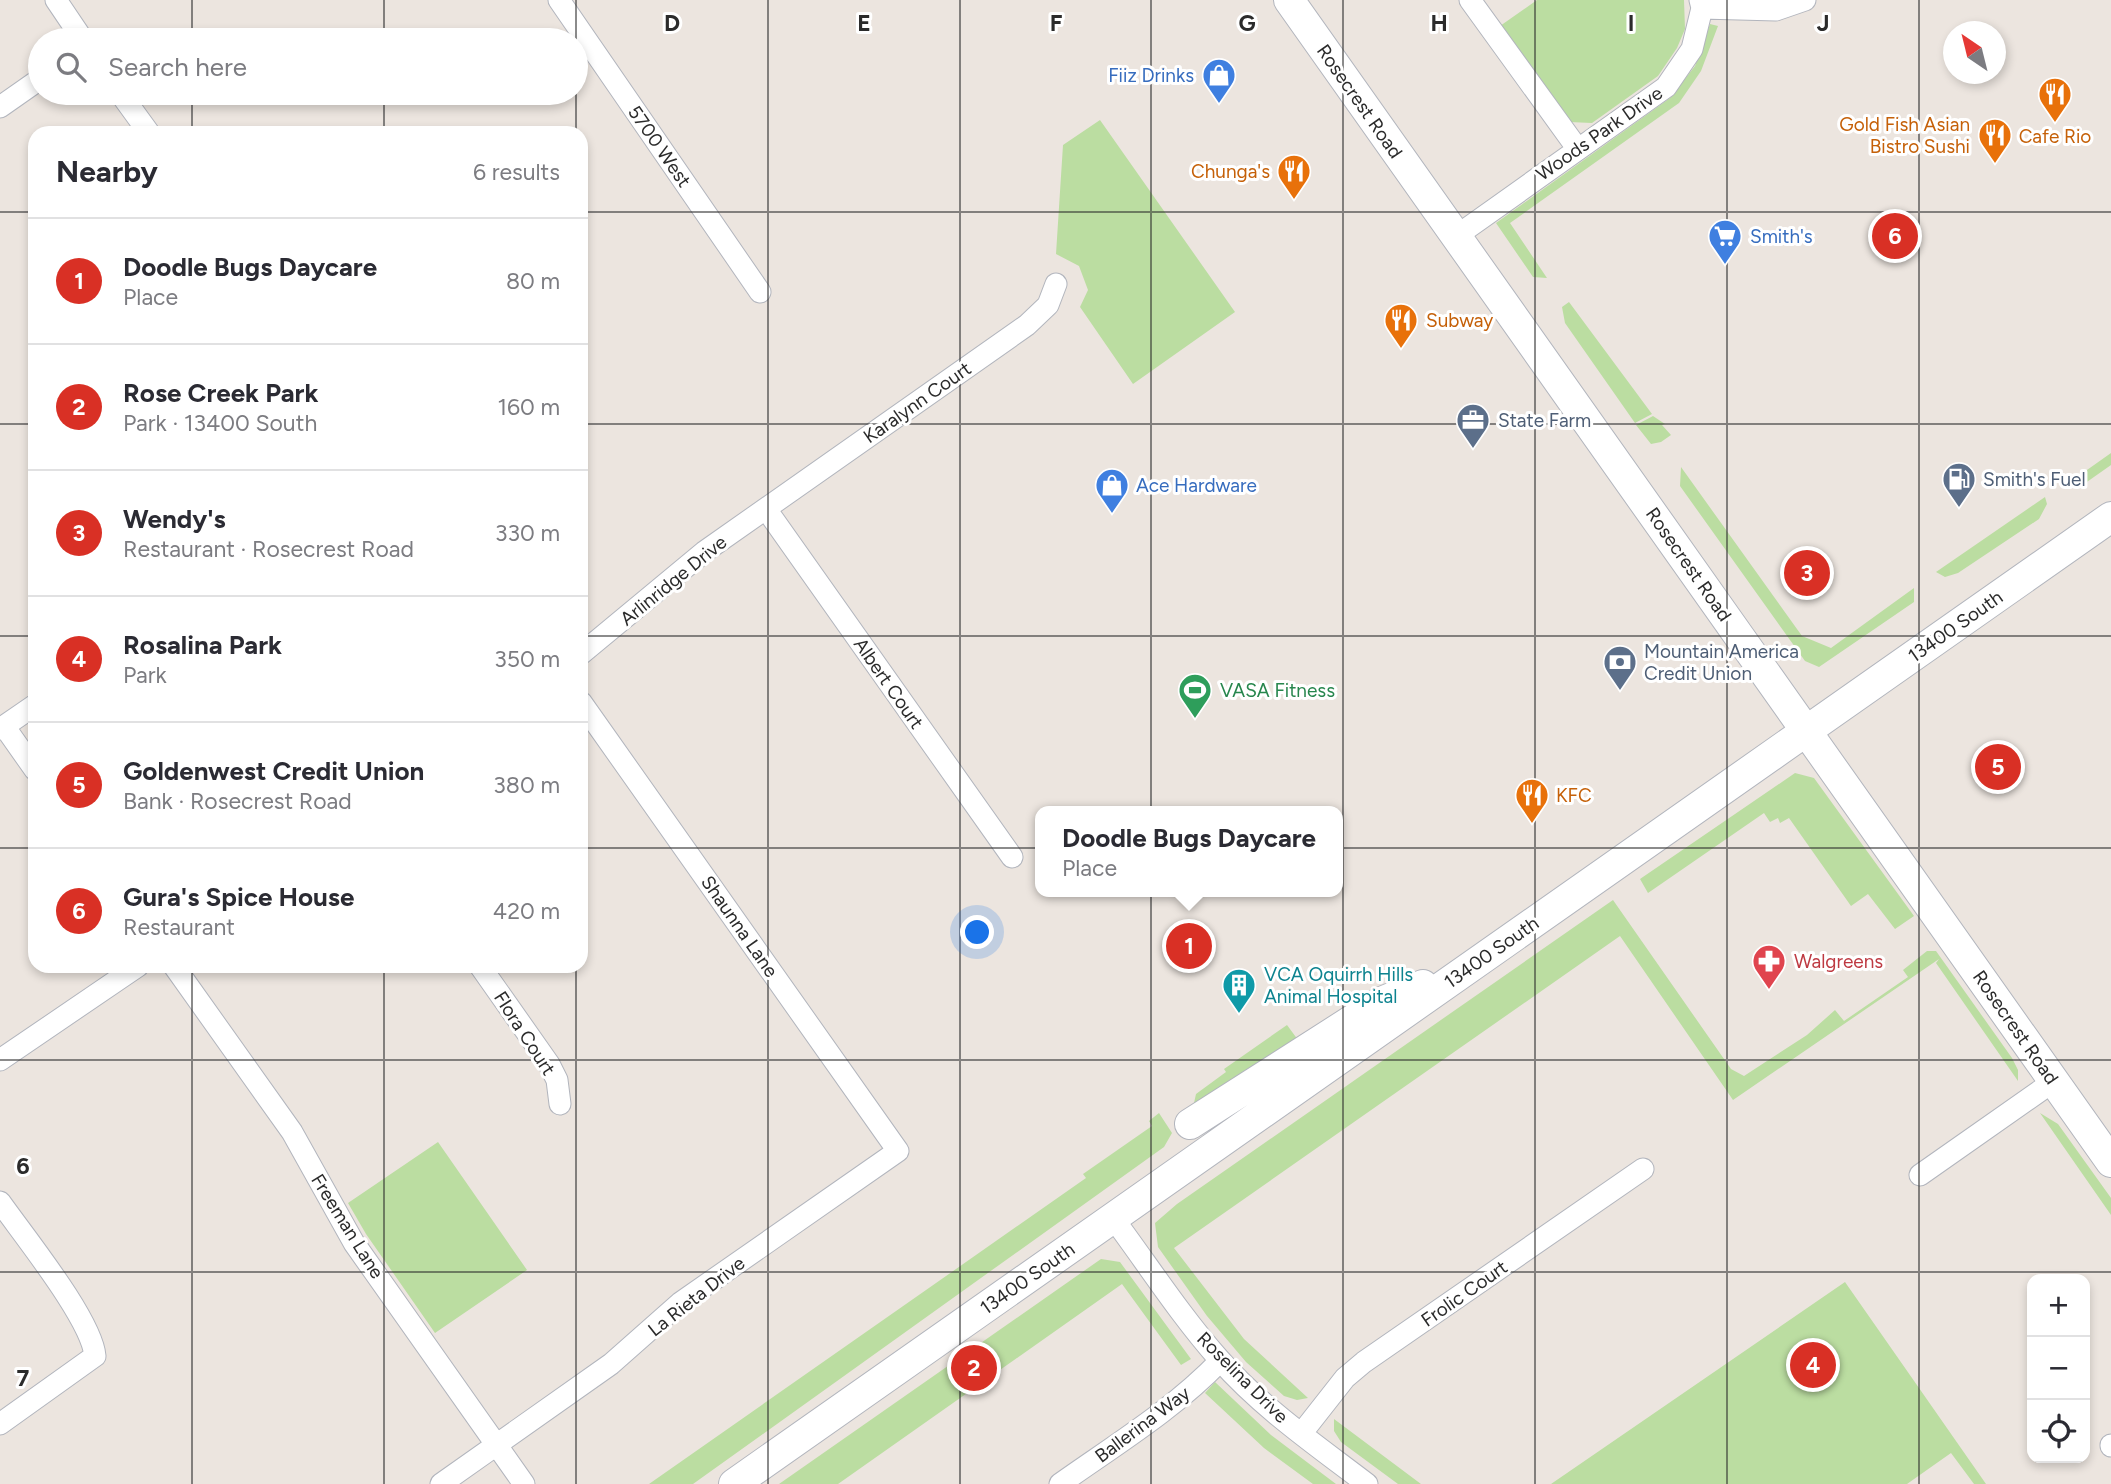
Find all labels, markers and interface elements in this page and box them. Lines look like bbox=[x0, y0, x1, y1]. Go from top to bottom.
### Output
text: D bbox=[664, 9, 680, 37]
text: E bbox=[857, 9, 871, 37]
text: F bbox=[1050, 9, 1063, 37]
text: G bbox=[1238, 9, 1256, 37]
text: H bbox=[1430, 9, 1448, 37]
text: I bbox=[1628, 9, 1634, 37]
text: J bbox=[1817, 9, 1829, 37]
north arrow bbox=[1943, 21, 2006, 84]
search box bbox=[28, 28, 588, 105]
street label: Rosecrest Road bbox=[1312, 40, 1407, 163]
icon: search bbox=[52, 48, 90, 86]
text: Search here bbox=[108, 51, 247, 83]
shop icon: Fiiz Drinks bbox=[1200, 56, 1238, 105]
place label: Fiiz Drinks bbox=[1108, 64, 1194, 87]
restaurant icon: Cafe Rio bbox=[2036, 75, 2074, 124]
street label: Woods Park Drive bbox=[1532, 81, 1667, 186]
street label: 5700 West bbox=[623, 101, 696, 191]
place label: Gold Fish Asian Bistro Sushi bbox=[1839, 113, 1970, 158]
restaurant icon: Gold Fish Asian Bistro Sushi bbox=[1976, 116, 2014, 165]
place label: Cafe Rio bbox=[2019, 125, 2091, 148]
restaurant icon: Chunga's bbox=[1275, 152, 1313, 201]
text: Nearby bbox=[56, 153, 158, 190]
text: 6 results bbox=[473, 158, 560, 186]
place label: Chunga's bbox=[1191, 160, 1270, 183]
pin: 6 bbox=[1872, 210, 1918, 262]
supermarket icon: Smith's bbox=[1706, 217, 1744, 266]
place label: Smith's bbox=[1750, 225, 1813, 248]
text: Doodle Bugs Daycare bbox=[123, 251, 377, 283]
text: 1 bbox=[74, 267, 84, 295]
text: 80 m bbox=[506, 267, 560, 295]
text: Place bbox=[123, 283, 178, 311]
restaurant icon: Subway bbox=[1382, 301, 1420, 350]
place label: Subway bbox=[1426, 309, 1493, 332]
street label: Karalynn Court bbox=[859, 357, 976, 448]
text: Rose Creek Park bbox=[123, 377, 318, 409]
text: 2 bbox=[72, 393, 86, 421]
text: 160 m bbox=[497, 393, 560, 421]
office icon: State Farm bbox=[1454, 401, 1492, 450]
text: Park · 13400 South bbox=[123, 409, 317, 437]
place label: State Farm bbox=[1498, 409, 1591, 432]
fuel station icon: Smith's Fuel bbox=[1940, 460, 1978, 509]
shop icon: Ace Hardware bbox=[1093, 466, 1131, 515]
place label: Smith's Fuel bbox=[1983, 468, 2086, 491]
place label: Ace Hardware bbox=[1136, 474, 1257, 497]
text: Wendy's bbox=[123, 503, 226, 535]
street label: Rosecrest Road bbox=[1641, 503, 1736, 626]
text: 3 bbox=[73, 519, 85, 547]
text: 330 m bbox=[495, 519, 560, 547]
street label: Arlinridge Drive bbox=[615, 530, 731, 630]
text: Restaurant · Rosecrest Road bbox=[123, 535, 414, 563]
pin: 3 bbox=[1784, 547, 1830, 599]
street label: 13400 South bbox=[1904, 585, 2007, 667]
text: Rosalina Park bbox=[123, 629, 282, 661]
street label: Albert Court bbox=[849, 633, 928, 733]
place label: Mountain America Credit Union bbox=[1644, 640, 1799, 685]
bank icon: Mountain America Credit Union bbox=[1601, 643, 1639, 692]
text: 4 bbox=[72, 645, 86, 673]
text: 350 m bbox=[494, 645, 560, 673]
text: Park bbox=[123, 661, 167, 689]
sports icon: VASA Fitness bbox=[1176, 671, 1214, 720]
place label: VASA Fitness bbox=[1220, 679, 1335, 702]
pin: 5 bbox=[1975, 741, 2021, 793]
text: Goldenwest Credit Union bbox=[123, 755, 424, 787]
text: 5 bbox=[72, 771, 86, 799]
text: 380 m bbox=[493, 771, 560, 799]
restaurant icon: KFC bbox=[1513, 776, 1551, 825]
place label: KFC bbox=[1556, 784, 1592, 807]
text: Bank · Rosecrest Road bbox=[123, 787, 352, 815]
popup bbox=[1035, 806, 1343, 897]
text: Doodle Bugs Daycare bbox=[1062, 822, 1316, 854]
text: Place bbox=[1062, 854, 1117, 882]
street label: Shaunna Lane bbox=[696, 871, 783, 982]
text: Gura's Spice House bbox=[123, 881, 354, 913]
text: 6 bbox=[72, 897, 86, 925]
text: 420 m bbox=[493, 897, 560, 925]
street label: 13400 South bbox=[1440, 911, 1543, 993]
text: Restaurant bbox=[123, 913, 235, 941]
your location bbox=[960, 915, 994, 949]
pin: 1 bbox=[1166, 920, 1212, 972]
pharmacy icon: Walgreens bbox=[1750, 942, 1788, 991]
place label: Walgreens bbox=[1794, 950, 1883, 973]
place label: VCA Oquirrh Hills Animal Hospital bbox=[1264, 963, 1413, 1008]
building icon: VCA Oquirrh Hills Animal Hospital bbox=[1220, 966, 1258, 1015]
street label: Rosecrest Road bbox=[1968, 966, 2063, 1089]
street label: Flora Court bbox=[489, 987, 560, 1079]
text: 6 bbox=[16, 1152, 30, 1180]
street label: Freeman Lane bbox=[306, 1170, 389, 1283]
street label: 13400 South bbox=[976, 1237, 1079, 1319]
street label: La Rieta Drive bbox=[643, 1251, 749, 1341]
street label: Frolic Court bbox=[1417, 1255, 1512, 1332]
map controls bbox=[2027, 1274, 2090, 1463]
button: + bbox=[2027, 1274, 2090, 1337]
street label: Roselina Drive bbox=[1192, 1327, 1293, 1428]
button: − bbox=[2027, 1337, 2090, 1400]
pin: 4 bbox=[1790, 1339, 1836, 1391]
pin: 2 bbox=[951, 1342, 997, 1394]
text: 7 bbox=[17, 1364, 30, 1392]
street label: Ballerina Way bbox=[1090, 1381, 1194, 1468]
button: locate bbox=[2027, 1400, 2090, 1463]

